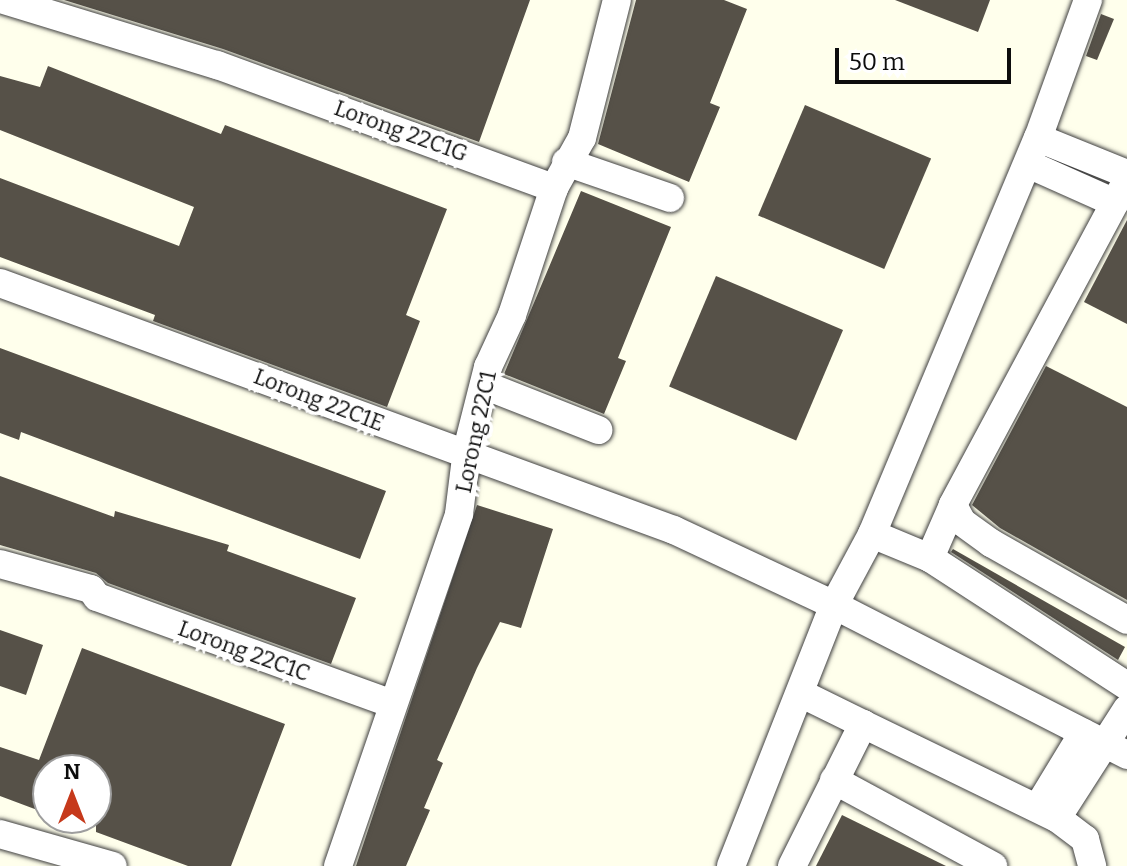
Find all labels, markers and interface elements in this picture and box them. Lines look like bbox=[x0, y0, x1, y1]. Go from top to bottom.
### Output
scale bar bbox=[839, 32, 1015, 82]
text: 50 m bbox=[849, 48, 905, 76]
street label: Lorong 22C1G bbox=[331, 95, 471, 167]
street label: Lorong 22C1E bbox=[250, 363, 388, 437]
street label: Lorong 22C1 bbox=[450, 369, 502, 495]
street label: Lorong 22C1C bbox=[175, 615, 313, 687]
north arrow bbox=[32, 754, 112, 834]
text: N bbox=[64, 758, 80, 785]

